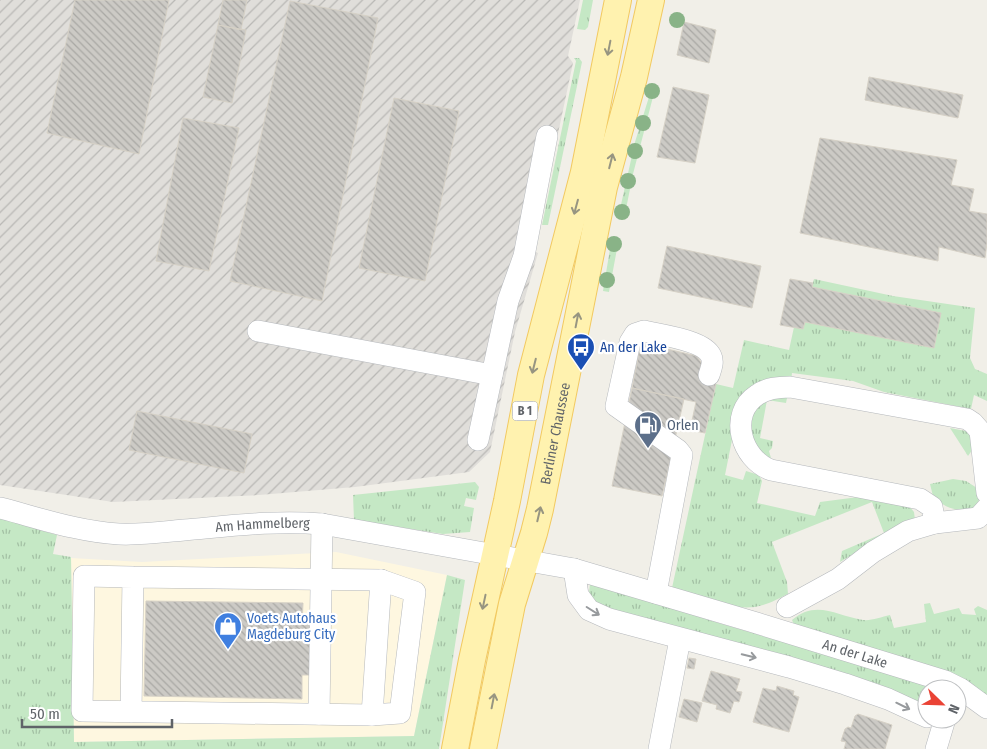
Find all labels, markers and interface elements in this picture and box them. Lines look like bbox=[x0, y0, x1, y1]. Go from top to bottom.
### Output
one-way arrow bbox=[603, 39, 613, 55]
one-way arrow bbox=[607, 153, 616, 169]
one-way arrow bbox=[570, 198, 580, 214]
one-way arrow bbox=[573, 312, 582, 328]
bus stop icon: An der Lake bbox=[566, 332, 596, 371]
place label: An der Lake bbox=[600, 339, 667, 356]
one-way arrow bbox=[529, 358, 538, 374]
street label: Berliner Chaussee bbox=[537, 381, 574, 486]
road number: B 1 bbox=[512, 402, 538, 421]
fuel station icon: Orlen bbox=[633, 410, 663, 449]
place label: Orlen bbox=[667, 417, 699, 434]
one-way arrow bbox=[535, 506, 544, 522]
street label: Am Hammelberg bbox=[215, 515, 311, 536]
one-way arrow bbox=[479, 593, 488, 609]
one-way arrow bbox=[586, 606, 600, 616]
place label: Voets Autohaus Magdeburg City bbox=[247, 610, 336, 643]
shop icon: Voets Autohaus Magdeburg City bbox=[213, 611, 243, 650]
street label: An der Lake bbox=[820, 636, 890, 672]
one-way arrow bbox=[740, 652, 756, 662]
north arrow bbox=[917, 679, 967, 729]
one-way arrow bbox=[489, 694, 498, 710]
scale bar bbox=[22, 696, 172, 728]
one-way arrow bbox=[895, 701, 910, 711]
text: N bbox=[944, 702, 963, 716]
text: 50 m bbox=[30, 705, 60, 723]

